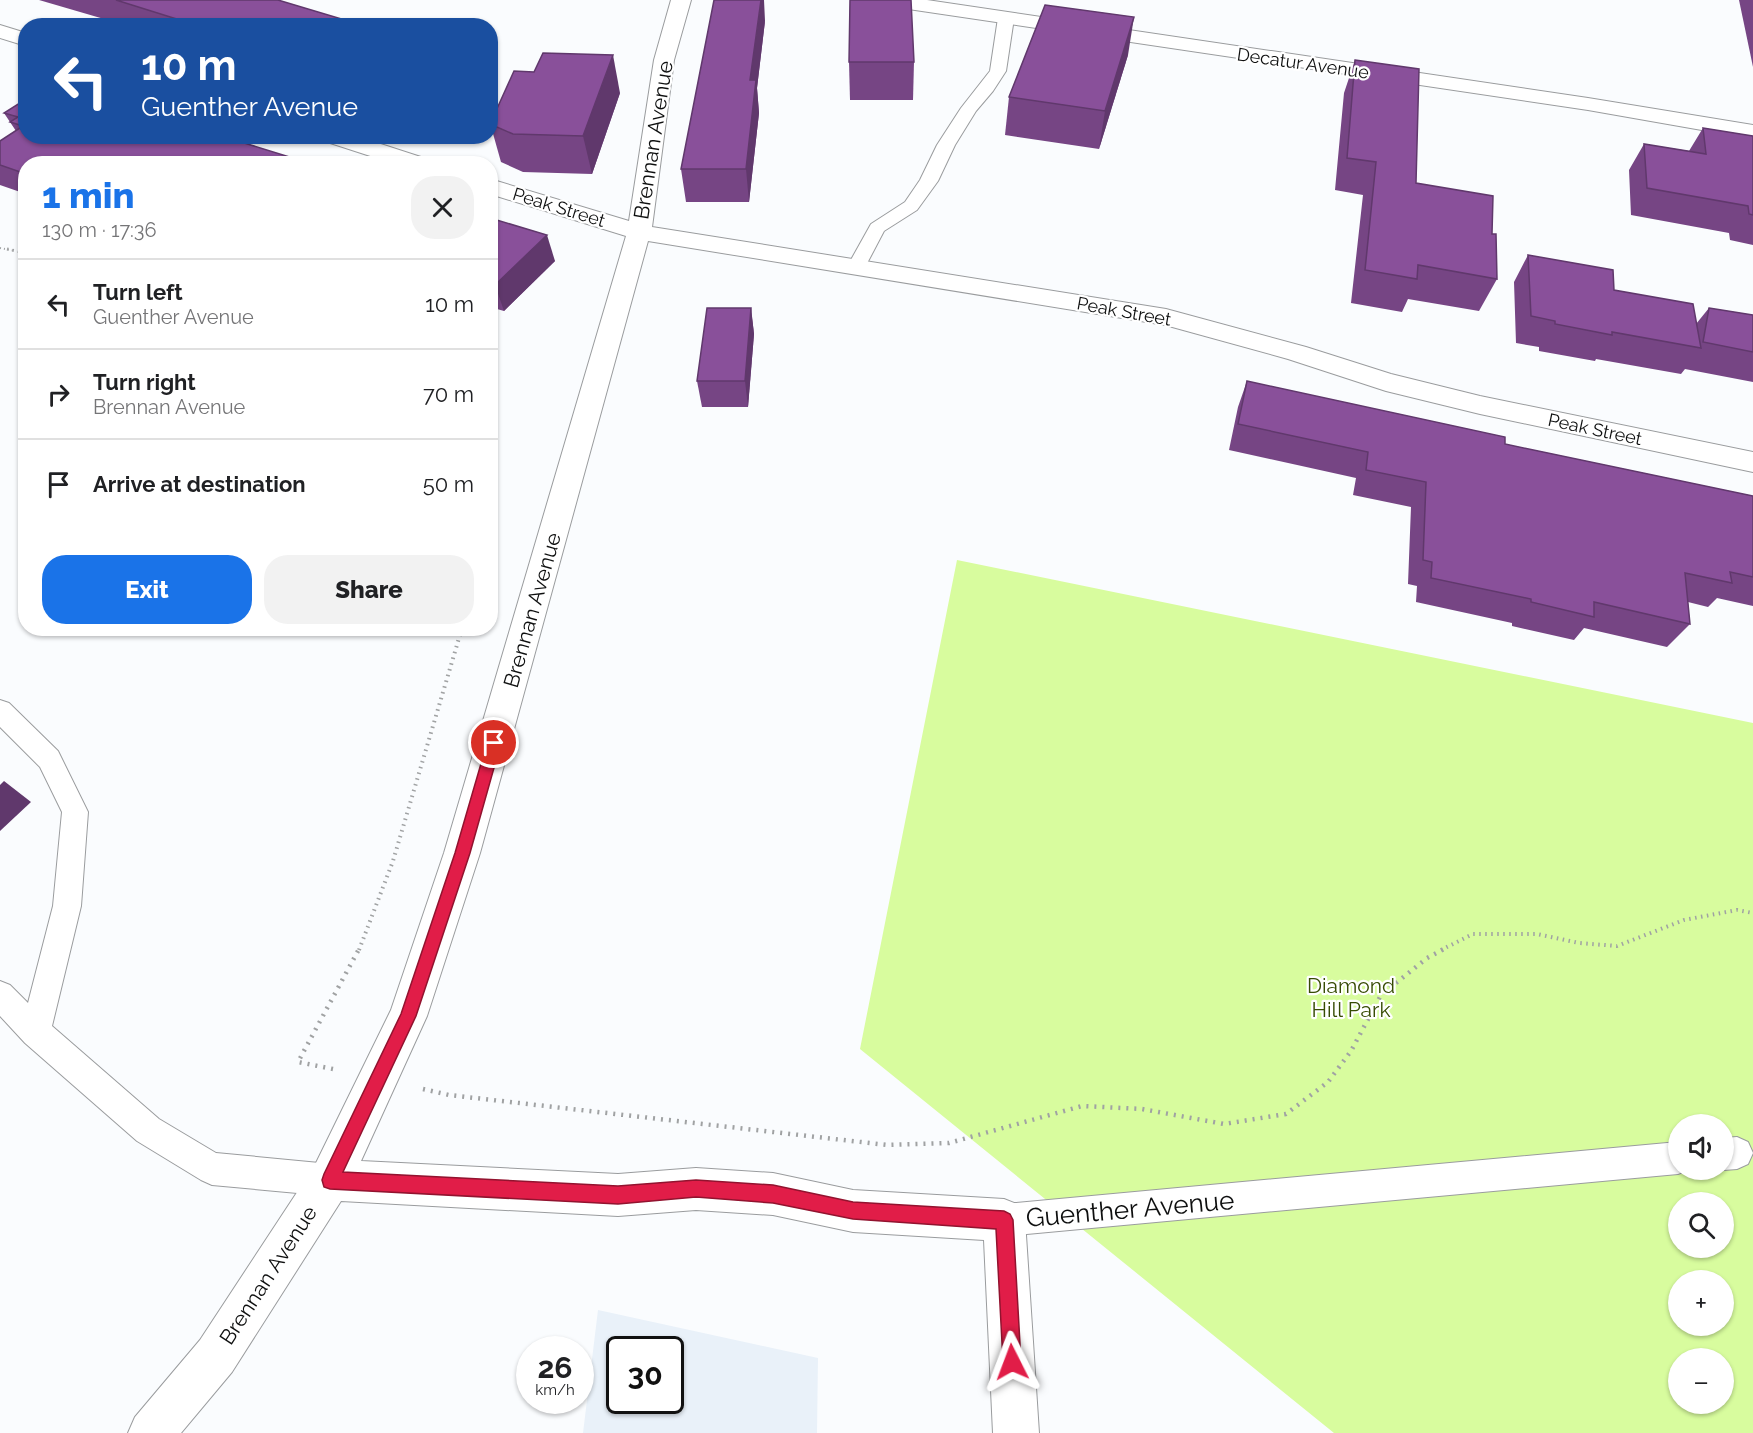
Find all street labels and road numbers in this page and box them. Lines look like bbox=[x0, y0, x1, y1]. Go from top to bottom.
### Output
street label: Decatur Avenue bbox=[1236, 43, 1371, 83]
street label: Brennan Avenue bbox=[628, 59, 678, 221]
street label: Peak Street bbox=[510, 183, 608, 231]
street label: Peak Street bbox=[1075, 292, 1173, 330]
street label: Peak Street bbox=[1546, 409, 1644, 449]
street label: Brennan Avenue bbox=[498, 530, 566, 690]
street label: Guenther Avenue bbox=[1025, 1185, 1235, 1233]
street label: Brennan Avenue bbox=[214, 1201, 322, 1349]

